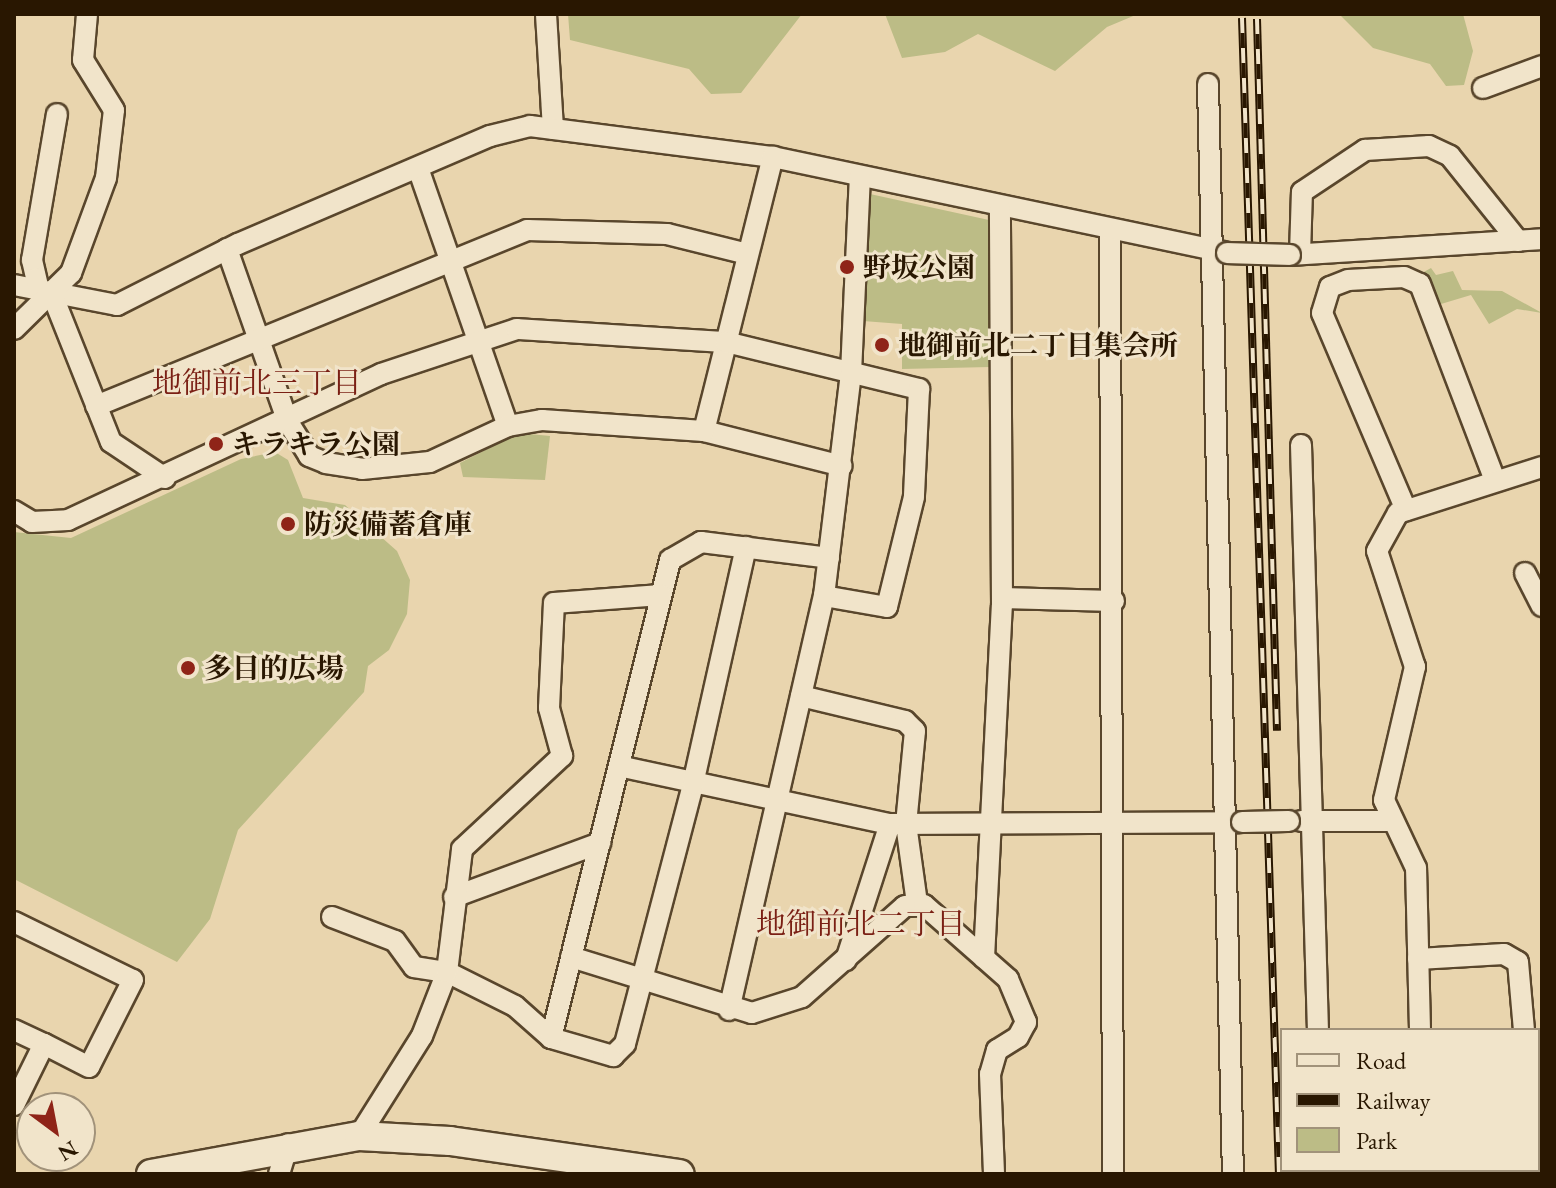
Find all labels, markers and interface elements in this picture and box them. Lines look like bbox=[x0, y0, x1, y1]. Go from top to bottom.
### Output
place label: 野坂公園 bbox=[863, 250, 975, 284]
marker: 野坂公園 bbox=[838, 258, 856, 276]
place label: 地御前北二丁目集会所 bbox=[898, 328, 1178, 362]
marker: 地御前北二丁目集会所 bbox=[873, 336, 891, 354]
district label: 地御前北三丁目 bbox=[152, 365, 362, 401]
place label: キラキラ公園 bbox=[232, 427, 400, 461]
marker: キラキラ公園 bbox=[207, 435, 225, 453]
place label: 防災備蓄倉庫 bbox=[304, 507, 472, 541]
marker: 防災備蓄倉庫 bbox=[279, 515, 297, 533]
place label: 多目的広場 bbox=[204, 651, 344, 685]
marker: 多目的広場 bbox=[179, 659, 197, 677]
district label: 地御前北二丁目 bbox=[756, 906, 966, 942]
legend bbox=[1280, 1028, 1540, 1172]
text: Road bbox=[1356, 1045, 1406, 1076]
text: Railway bbox=[1356, 1085, 1430, 1116]
north arrow bbox=[16, 1092, 96, 1172]
text: Park bbox=[1356, 1125, 1397, 1156]
text: N bbox=[53, 1134, 83, 1168]

